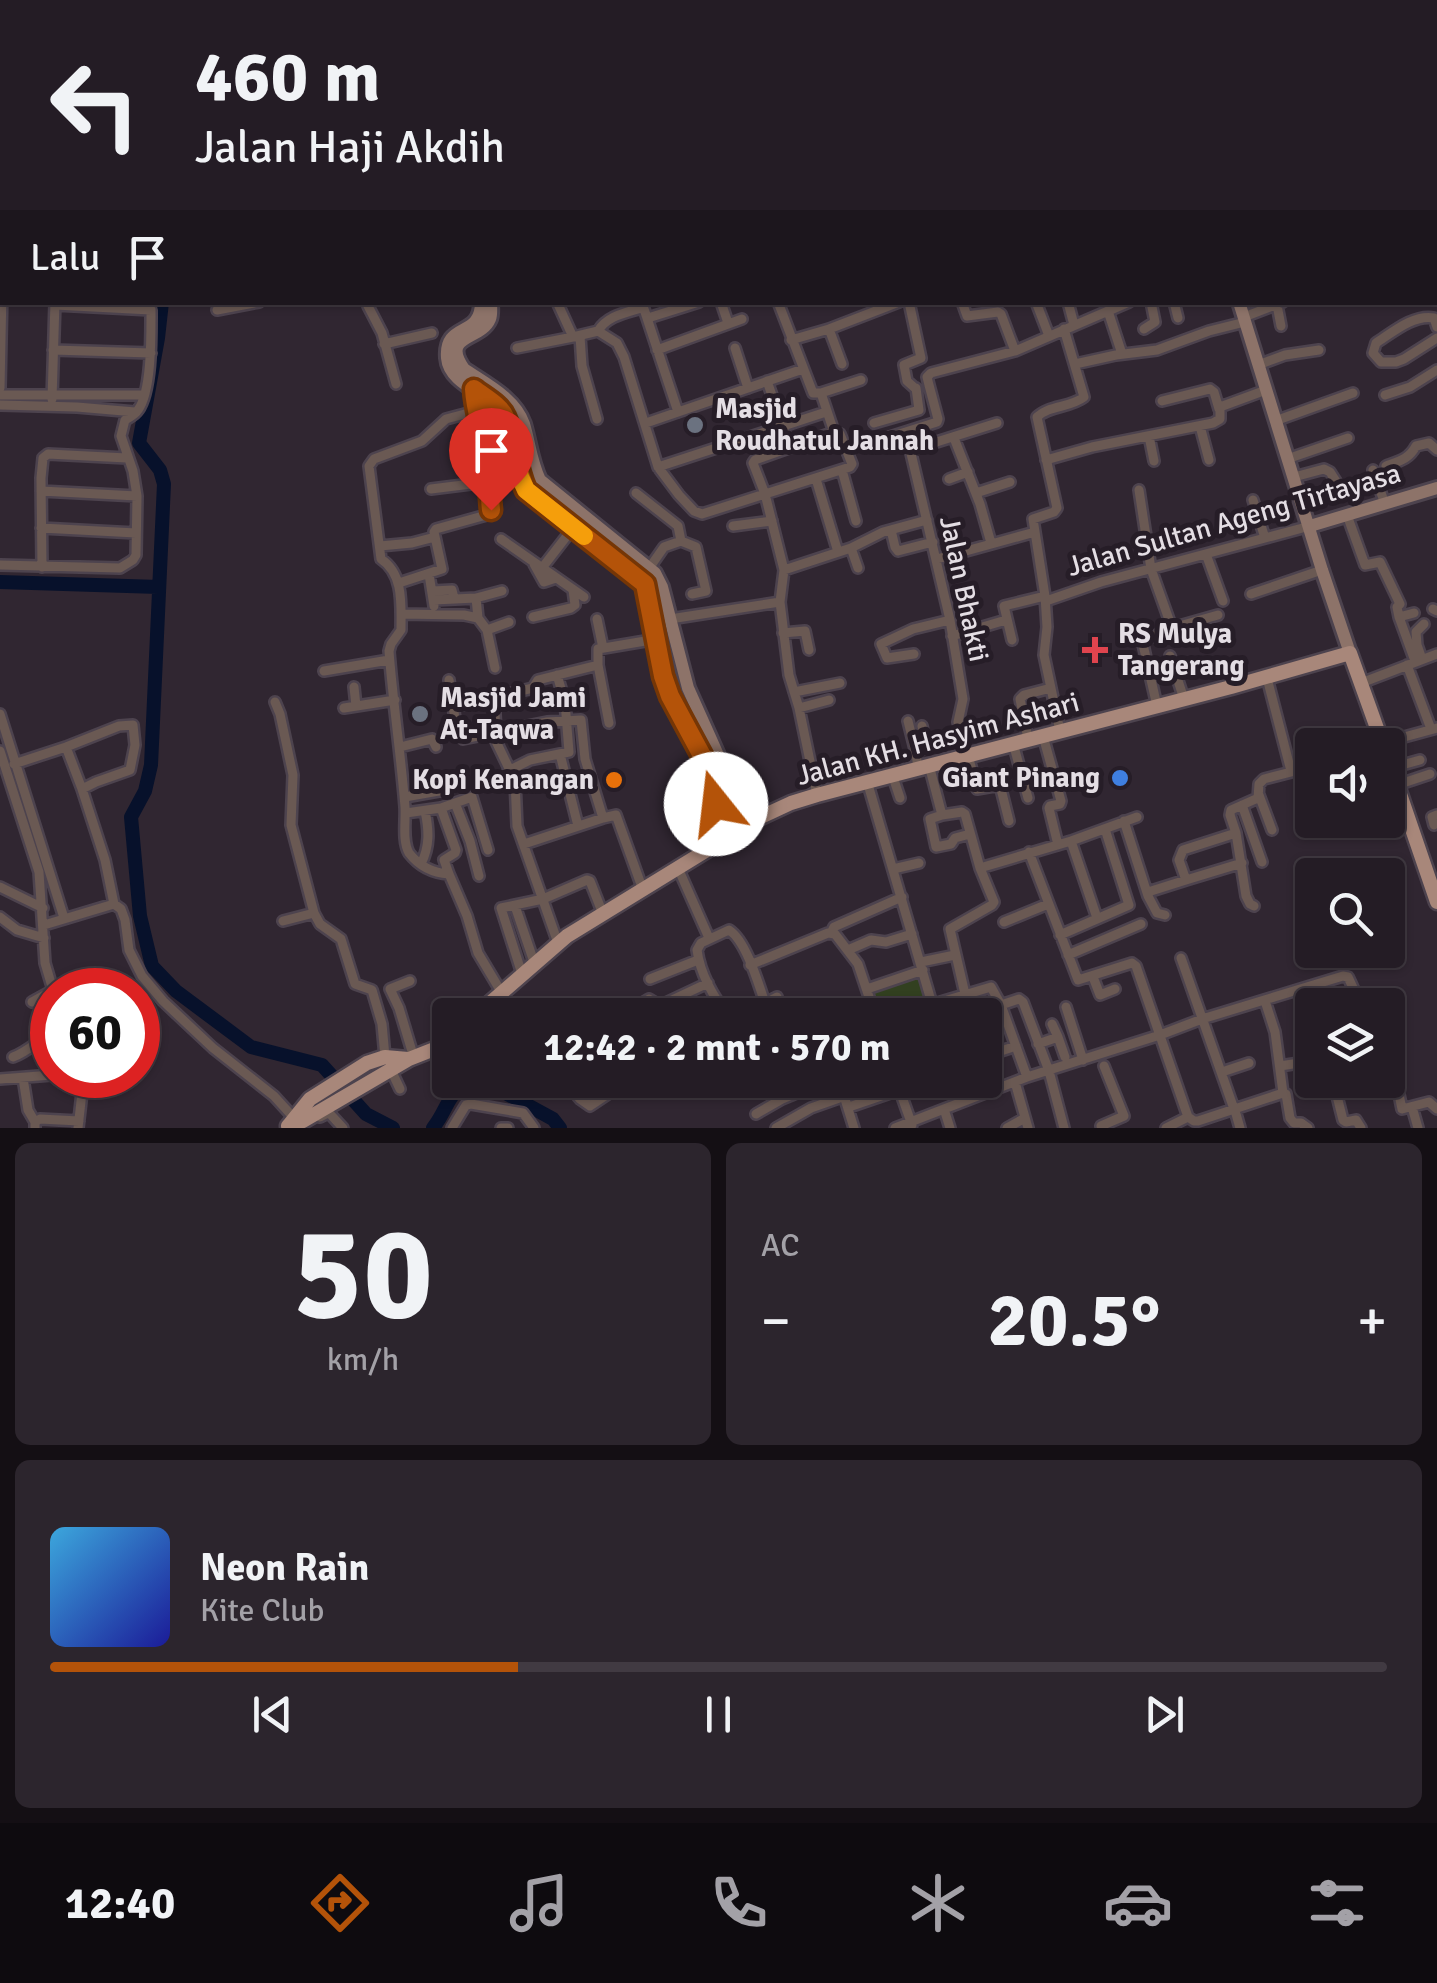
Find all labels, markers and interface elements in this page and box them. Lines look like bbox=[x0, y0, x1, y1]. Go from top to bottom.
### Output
text: 460 m bbox=[195, 34, 380, 120]
icon: left bbox=[30, 40, 160, 170]
text: Jalan Haji Akdih bbox=[195, 120, 505, 175]
icon: arrive bbox=[120, 230, 175, 285]
text: Lalu bbox=[30, 234, 100, 281]
place label: Masjid Roudhatul Jannah bbox=[715, 392, 934, 458]
pin bbox=[449, 408, 534, 511]
marker: Masjid Roudhatul Jannah bbox=[684, 414, 706, 436]
icon: arrive bbox=[464, 423, 519, 478]
street label: Jalan Sultan Ageng Tirtayasa bbox=[1063, 456, 1405, 584]
street label: Jalan Bhakti bbox=[932, 513, 996, 665]
place label: RS Mulya Tangerang bbox=[1118, 617, 1244, 683]
marker: RS Mulya Tangerang bbox=[1082, 637, 1108, 663]
place label: Masjid Jami At-Taqwa bbox=[440, 681, 586, 747]
street label: Jalan KH. Hasyim Ashari bbox=[793, 685, 1083, 793]
marker: Masjid Jami At-Taqwa bbox=[409, 703, 431, 725]
map controls bbox=[1295, 728, 1405, 1098]
button: sound bbox=[1295, 728, 1405, 838]
position arrow bbox=[664, 752, 768, 856]
place label: Giant Pinang bbox=[942, 761, 1100, 795]
place label: Kopi Kenangan bbox=[412, 763, 594, 797]
marker: Giant Pinang bbox=[1109, 767, 1131, 789]
marker: Kopi Kenangan bbox=[603, 769, 625, 791]
button: search bbox=[1295, 858, 1405, 968]
speed limit sign: 60 bbox=[30, 968, 160, 1098]
button: layers bbox=[1295, 988, 1405, 1098]
text: 12:42 · 2 mnt · 570 m bbox=[543, 1024, 891, 1071]
text: 50 bbox=[293, 1195, 433, 1355]
text: AC bbox=[761, 1226, 799, 1265]
text: 20.5° bbox=[988, 1274, 1161, 1367]
text: − bbox=[761, 1287, 791, 1355]
text: + bbox=[1357, 1287, 1387, 1355]
text: km/h bbox=[327, 1340, 399, 1379]
text: Neon Rain bbox=[200, 1544, 369, 1591]
text: Kite Club bbox=[200, 1591, 324, 1630]
icon: previous bbox=[245, 1687, 300, 1742]
icon: pause bbox=[691, 1687, 746, 1742]
icon: next bbox=[1137, 1687, 1192, 1742]
icon: directions bbox=[305, 1868, 375, 1938]
icon: music bbox=[504, 1868, 574, 1938]
icon: phone bbox=[704, 1868, 774, 1938]
icon: climate bbox=[903, 1868, 973, 1938]
icon: car bbox=[1103, 1868, 1173, 1938]
icon: filters bbox=[1302, 1868, 1372, 1938]
text: 12:40 bbox=[65, 1876, 175, 1931]

